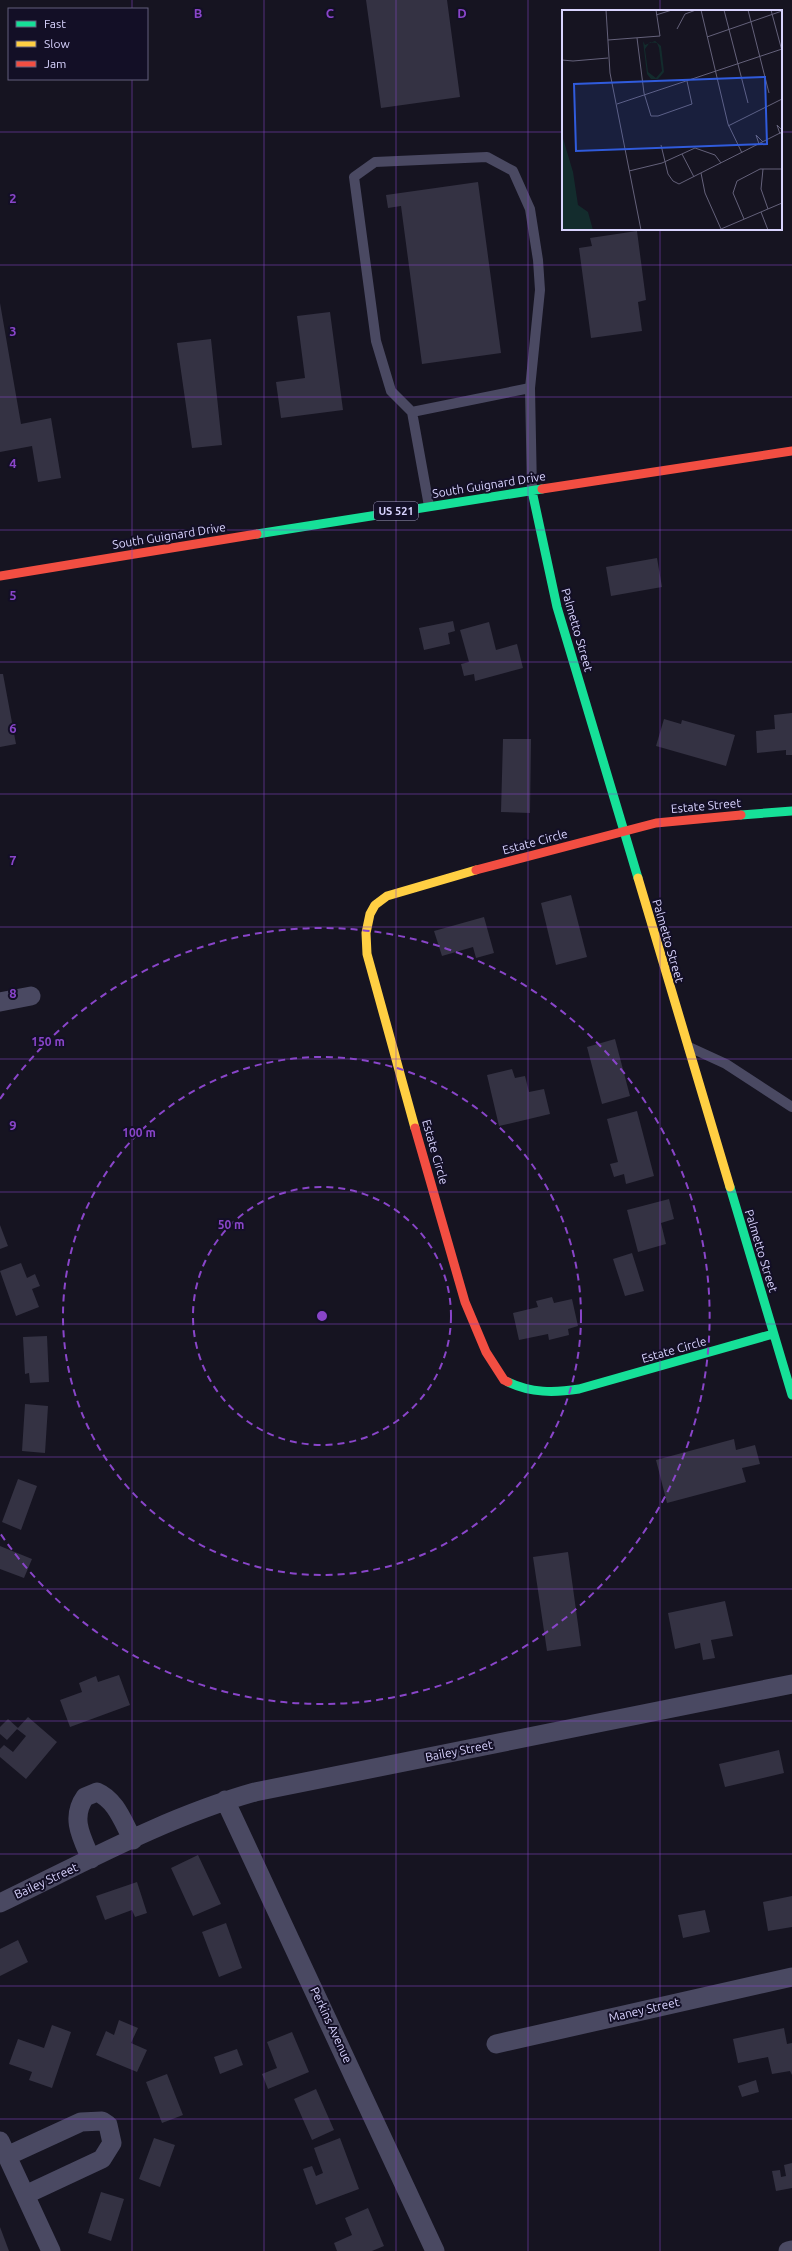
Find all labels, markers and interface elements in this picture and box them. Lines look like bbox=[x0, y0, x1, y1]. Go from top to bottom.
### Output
text: B bbox=[194, 6, 203, 20]
text: C bbox=[326, 6, 335, 20]
text: D bbox=[457, 6, 467, 20]
legend bbox=[8, 8, 148, 80]
inset map bbox=[562, 10, 782, 230]
text: Fast bbox=[44, 17, 66, 30]
text: Slow bbox=[44, 37, 70, 50]
text: Jam bbox=[44, 57, 66, 70]
text: 2 bbox=[9, 191, 17, 205]
text: 3 bbox=[9, 324, 17, 338]
text: 4 bbox=[9, 456, 17, 470]
street label: South Guignard Drive bbox=[431, 469, 547, 500]
road number: US 521 bbox=[374, 502, 418, 520]
street label: South Guignard Drive bbox=[111, 520, 227, 551]
street label: Palmetto Street bbox=[559, 587, 596, 673]
text: 5 bbox=[9, 588, 17, 602]
text: 6 bbox=[9, 721, 17, 735]
street label: Estate Street bbox=[670, 796, 742, 815]
street label: Estate Circle bbox=[501, 827, 569, 856]
text: 7 bbox=[9, 853, 17, 867]
street label: Palmetto Street bbox=[650, 898, 687, 984]
text: 8 bbox=[9, 986, 17, 1000]
text: 150 m bbox=[31, 1035, 65, 1048]
text: 9 bbox=[9, 1118, 17, 1132]
street label: Estate Circle bbox=[420, 1118, 451, 1186]
text: 100 m bbox=[122, 1126, 156, 1139]
street label: Palmetto Street bbox=[743, 1208, 780, 1294]
text: 50 m bbox=[218, 1218, 244, 1231]
centre of rings bbox=[315, 1309, 329, 1323]
street label: Estate Circle bbox=[640, 1334, 708, 1365]
street label: Bailey Street bbox=[424, 1738, 494, 1763]
street label: Bailey Street bbox=[12, 1860, 80, 1901]
street label: Perkins Avenue bbox=[308, 1985, 355, 2065]
street label: Maney Street bbox=[607, 1995, 681, 2024]

